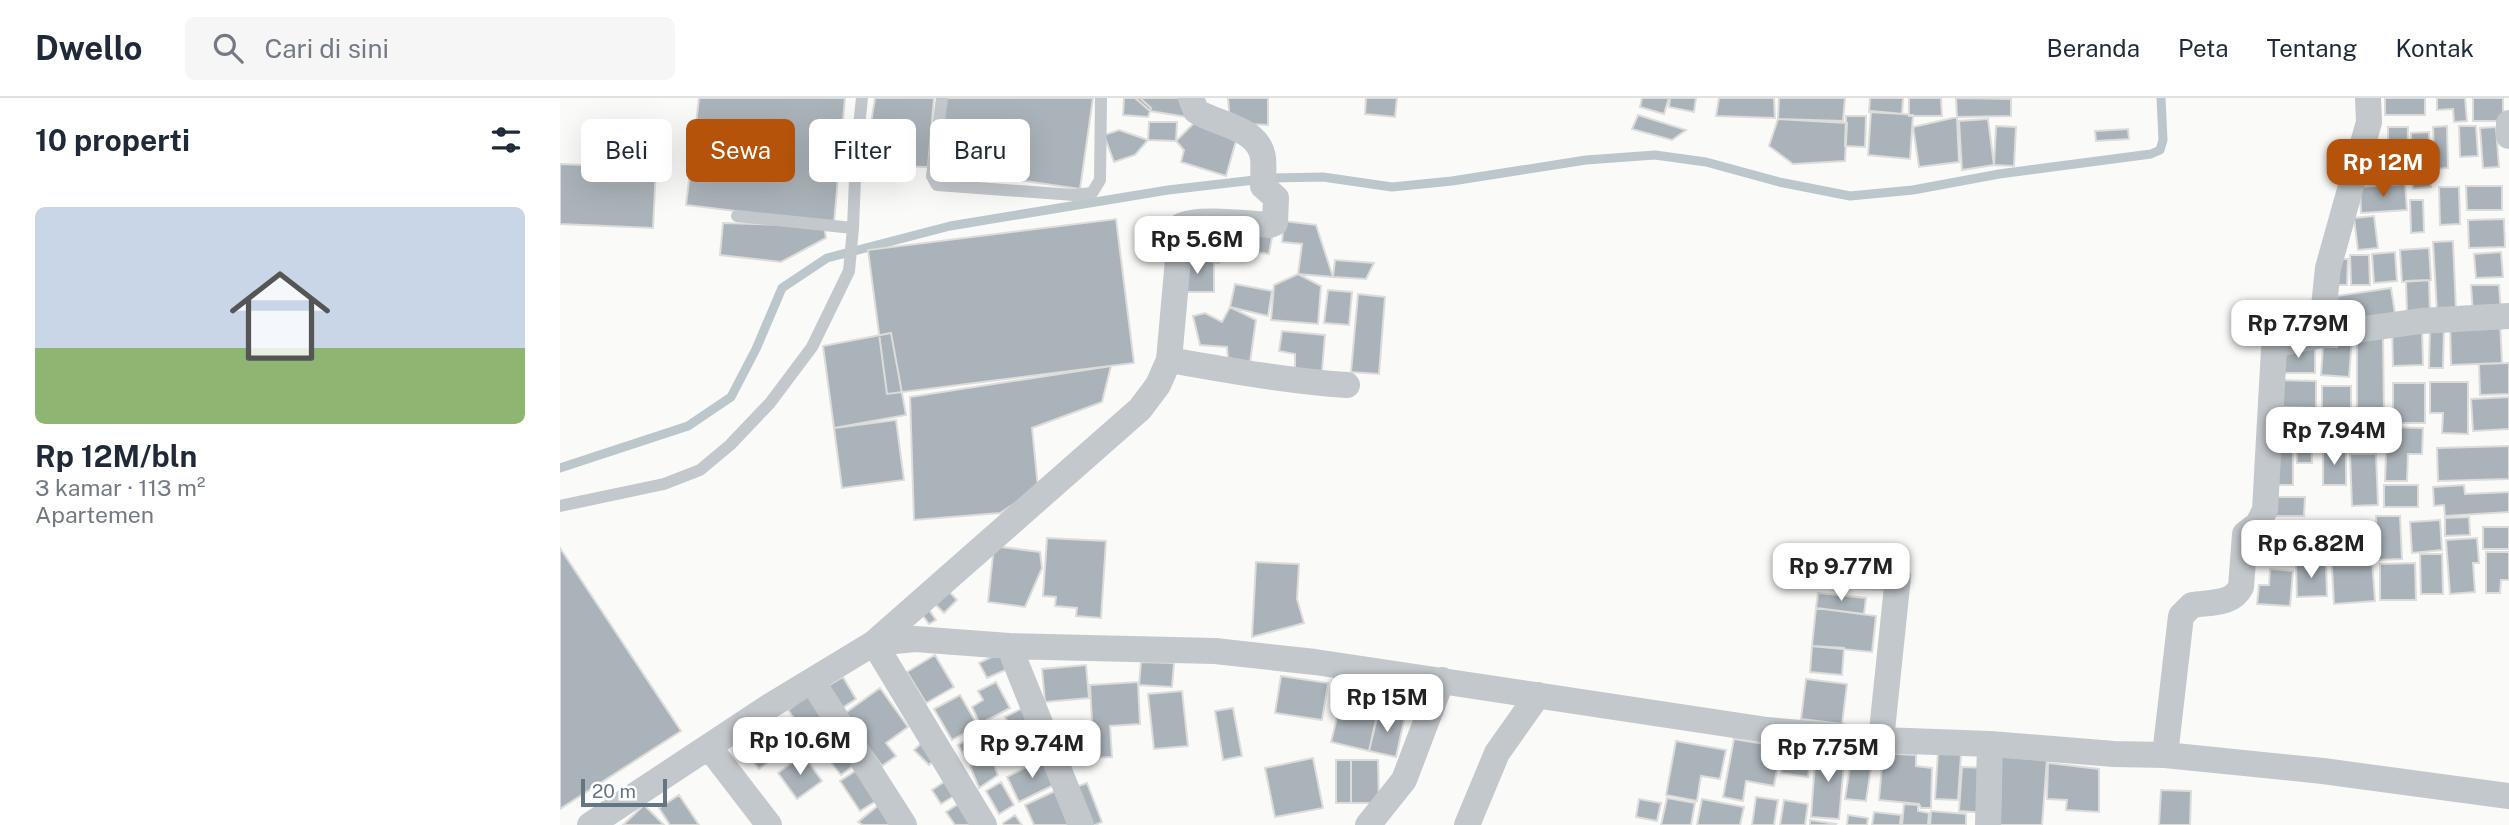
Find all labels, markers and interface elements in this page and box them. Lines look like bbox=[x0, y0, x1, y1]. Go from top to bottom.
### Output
search box bbox=[185, 17, 675, 80]
text: Dwello bbox=[35, 29, 143, 67]
icon: search bbox=[209, 29, 247, 67]
text: Cari di sini bbox=[265, 33, 389, 64]
text: Beranda bbox=[2046, 34, 2140, 62]
text: Peta bbox=[2178, 34, 2229, 62]
text: Tentang bbox=[2267, 34, 2357, 62]
text: Kontak bbox=[2395, 34, 2474, 62]
chip: Beli bbox=[581, 119, 672, 182]
chip: Sewa bbox=[686, 119, 795, 182]
chip: Filter bbox=[809, 119, 916, 182]
chip: Baru bbox=[930, 119, 1030, 182]
icon: filters bbox=[487, 121, 525, 159]
text: 10 properti bbox=[35, 122, 190, 158]
pin: Rp 12M bbox=[2326, 140, 2440, 199]
text: Rp 12M bbox=[2343, 148, 2423, 175]
pin: Rp 5.6M bbox=[1132, 216, 1262, 276]
text: Rp 5.6M bbox=[1150, 225, 1244, 252]
icon: home bbox=[217, 253, 343, 379]
pin: Rp 7.79M bbox=[2226, 300, 2370, 360]
text: Rp 7.79M bbox=[2247, 309, 2349, 336]
pin: Rp 7.94M bbox=[2262, 408, 2406, 467]
text: Rp 7.94M bbox=[2282, 416, 2386, 443]
text: Rp 12M/bln bbox=[35, 438, 197, 474]
text: 3 kamar · 113 m² bbox=[35, 474, 205, 501]
text: Apartemen bbox=[35, 501, 154, 528]
pin: Rp 6.82M bbox=[2239, 520, 2383, 580]
text: Rp 6.82M bbox=[2257, 529, 2365, 556]
pin: Rp 9.77M bbox=[1769, 544, 1913, 603]
text: Rp 9.77M bbox=[1789, 552, 1893, 579]
pin: Rp 15M bbox=[1330, 674, 1444, 734]
text: Rp 15M bbox=[1346, 683, 1428, 710]
pin: Rp 10.6M bbox=[728, 718, 872, 777]
pin: Rp 9.74M bbox=[960, 720, 1104, 780]
pin: Rp 7.75M bbox=[1756, 724, 1900, 784]
text: Rp 10.6M bbox=[749, 726, 851, 753]
text: Rp 9.74M bbox=[980, 729, 1084, 756]
text: Rp 7.75M bbox=[1777, 733, 1879, 760]
scale bar bbox=[581, 776, 667, 808]
text: 20 m bbox=[592, 780, 636, 802]

